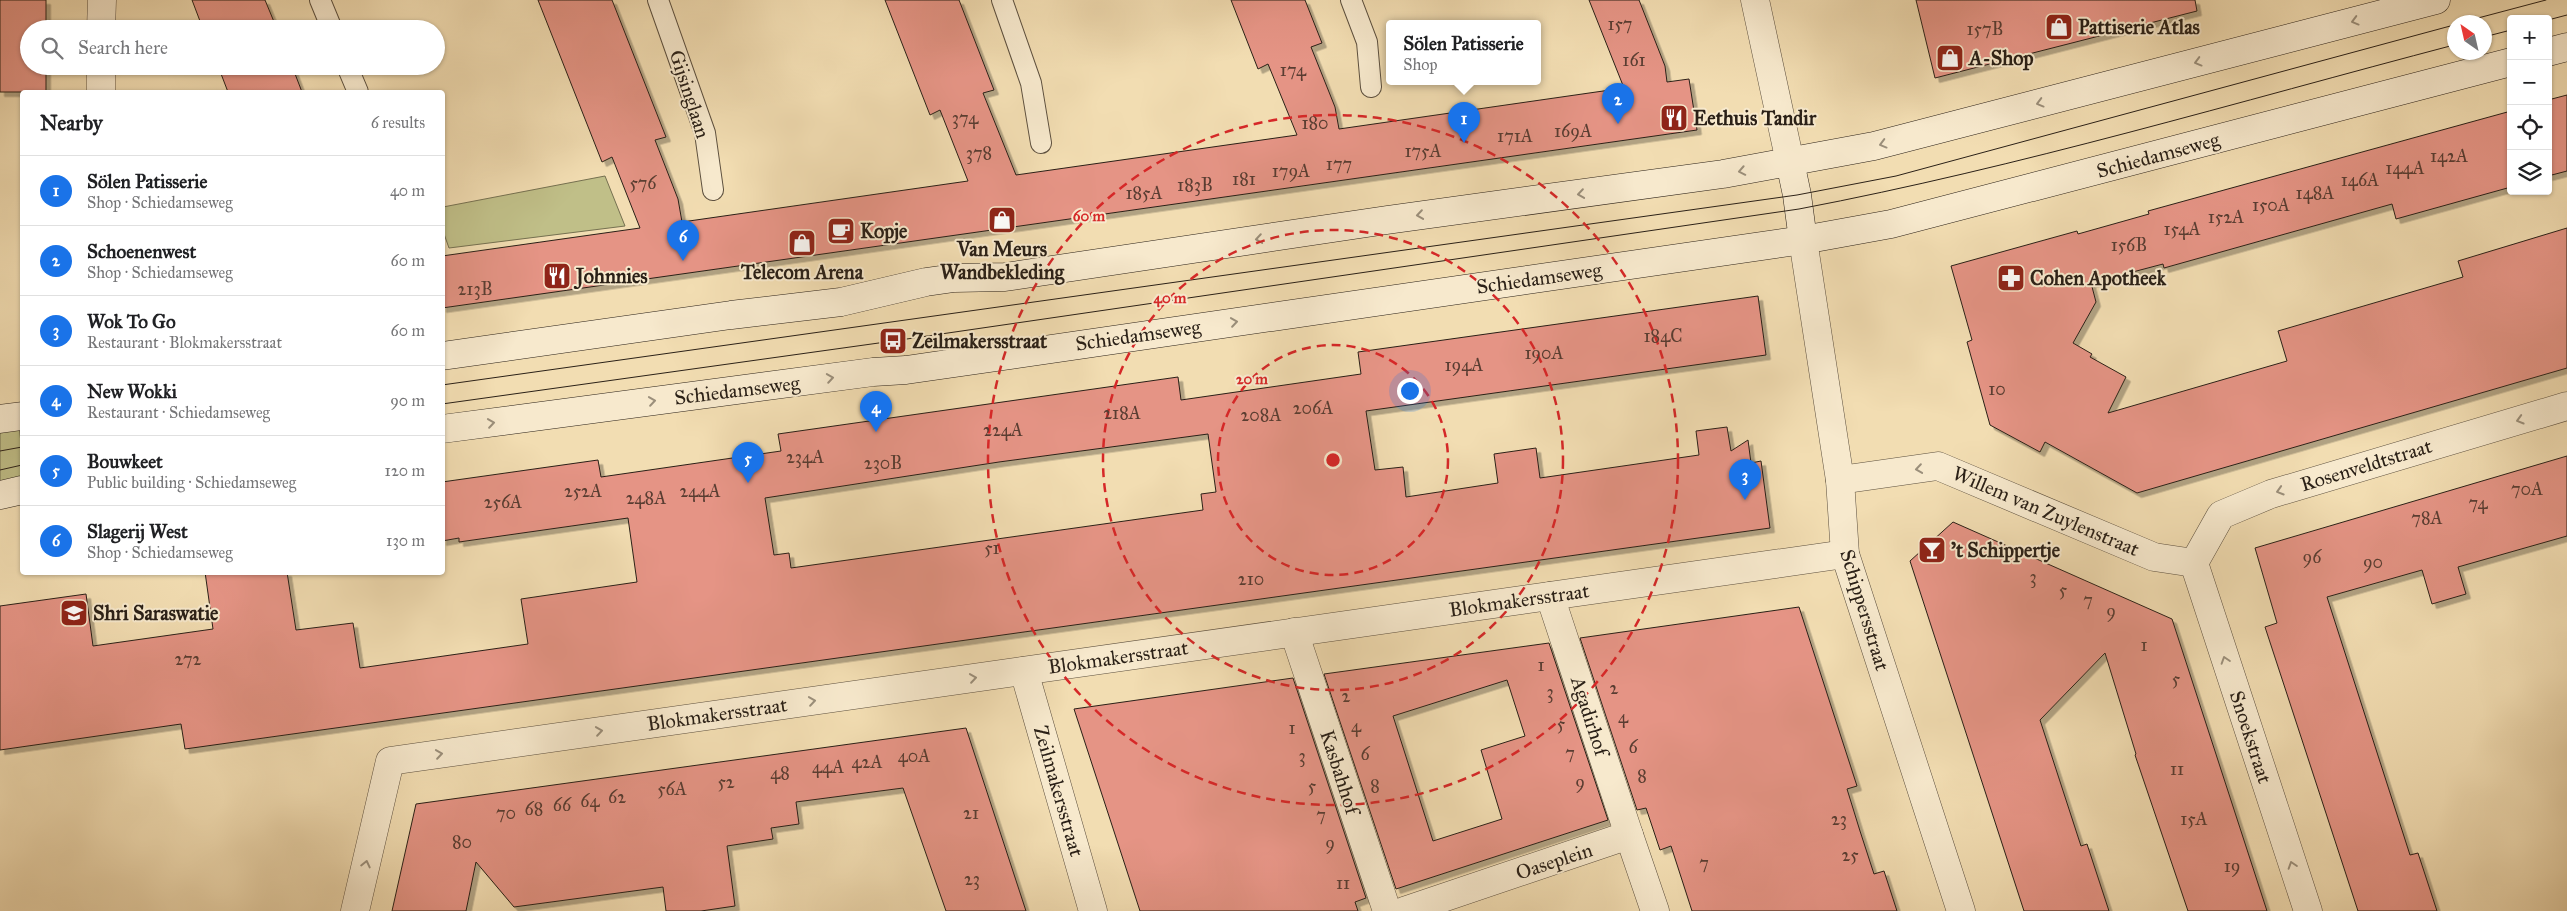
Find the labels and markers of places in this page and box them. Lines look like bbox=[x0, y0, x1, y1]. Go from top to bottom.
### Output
shop icon: Pattiserie Atlas bbox=[2044, 12, 2074, 42]
place label: Pattiserie Atlas bbox=[2078, 15, 2201, 39]
shop icon: A-Shop bbox=[1935, 43, 1965, 73]
place label: A-Shop bbox=[1967, 46, 2033, 71]
pin: 2 bbox=[1602, 83, 1634, 124]
pin: 1 bbox=[1448, 102, 1480, 143]
restaurant icon: Eethuis Tandir bbox=[1659, 103, 1689, 133]
place label: Eethuis Tandir bbox=[1693, 106, 1817, 130]
shop icon: Van Meurs Wandbekleding bbox=[987, 205, 1017, 235]
cafe icon: Kopje bbox=[826, 216, 856, 246]
place label: Kopje bbox=[860, 219, 908, 244]
pin: 6 bbox=[667, 220, 699, 261]
shop icon: Telecom Arena bbox=[787, 228, 817, 258]
place label: Van Meurs Wandbekleding bbox=[940, 237, 1065, 285]
place label: Telecom Arena bbox=[740, 260, 864, 284]
restaurant icon: Johnnies bbox=[542, 261, 572, 291]
pharmacy icon: Cohen Apotheek bbox=[1996, 263, 2026, 293]
place label: Johnnies bbox=[573, 264, 648, 290]
place label: Cohen Apotheek bbox=[2030, 266, 2167, 291]
bus stop icon: Zeilmakersstraat bbox=[878, 326, 908, 356]
place label: Zeilmakersstraat bbox=[912, 329, 1048, 353]
pin: 4 bbox=[860, 391, 892, 432]
pin: 5 bbox=[732, 442, 764, 483]
centre of rings bbox=[1324, 451, 1342, 469]
pin: 3 bbox=[1729, 459, 1761, 500]
bar icon: 't Schippertje bbox=[1917, 535, 1947, 565]
place label: 't Schippertje bbox=[1951, 538, 2061, 563]
school or university icon: Shri Saraswatie bbox=[59, 598, 89, 628]
place label: Shri Saraswatie bbox=[93, 601, 219, 625]

